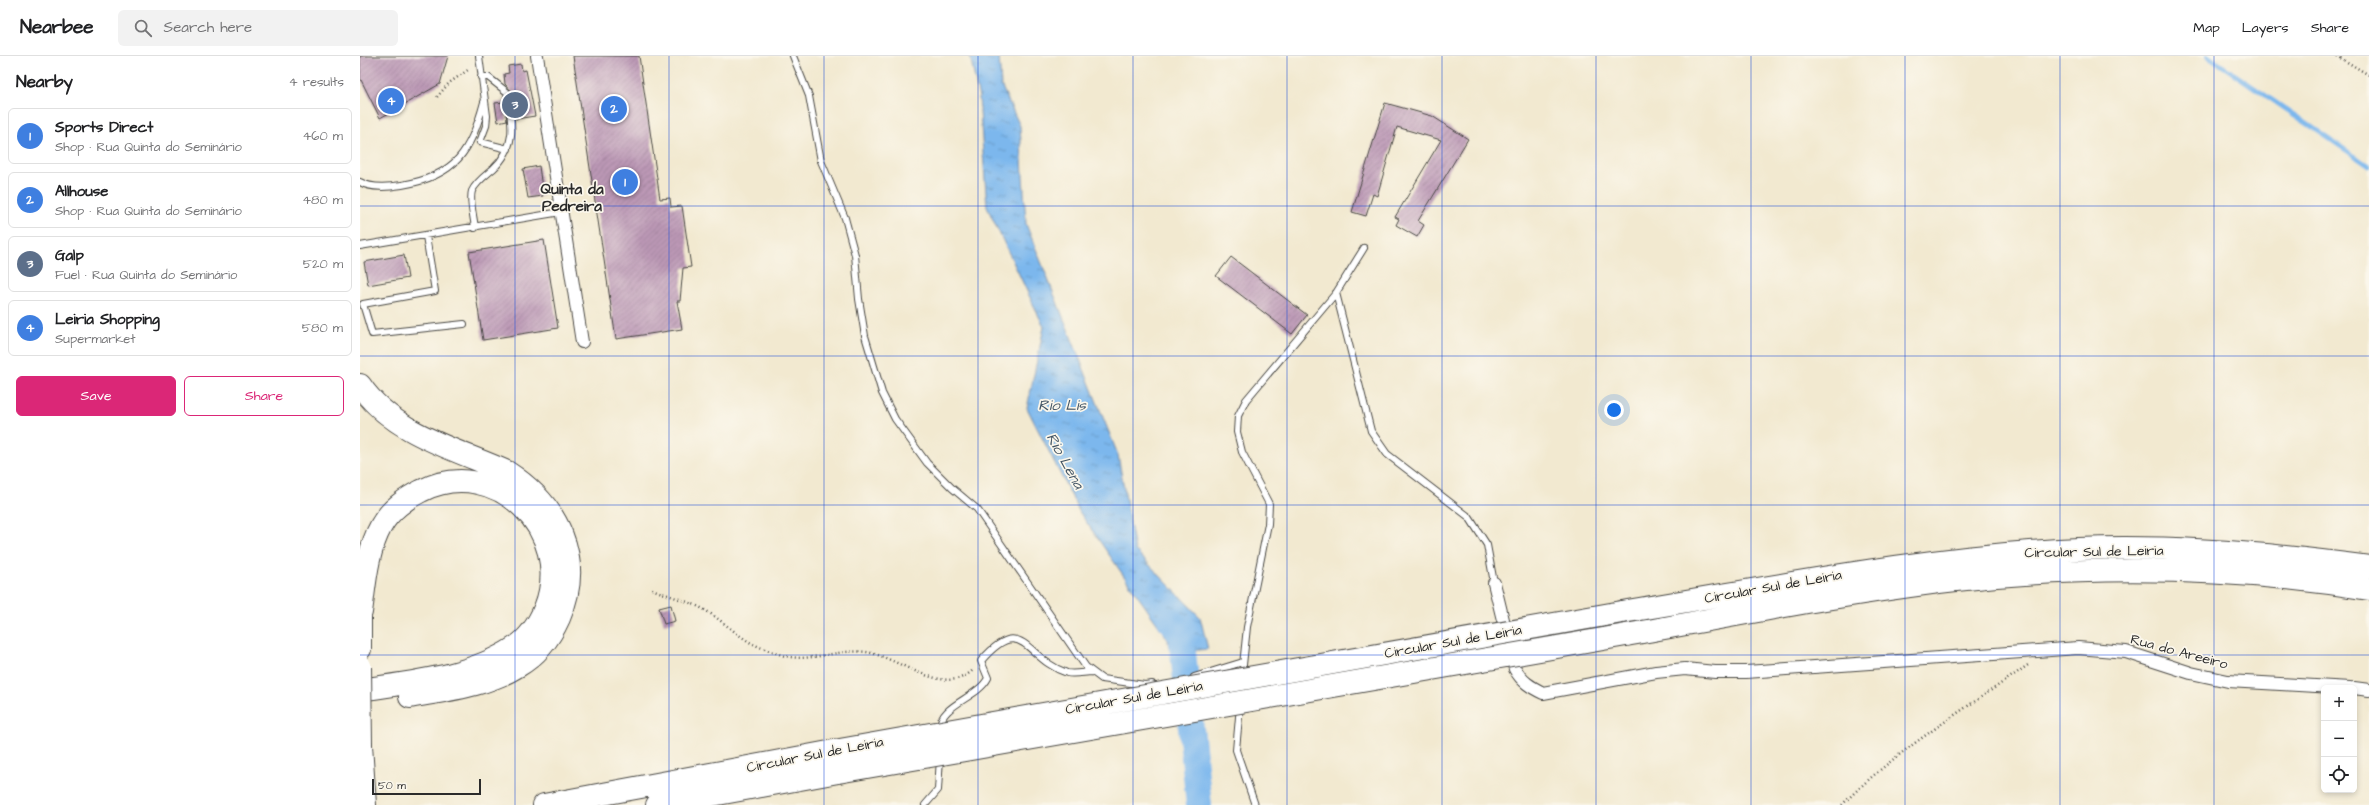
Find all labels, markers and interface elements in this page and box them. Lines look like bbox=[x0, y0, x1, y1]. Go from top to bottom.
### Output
search box bbox=[118, 10, 398, 46]
text: Nearbee bbox=[20, 14, 94, 41]
icon: search bbox=[132, 17, 154, 39]
text: Search here bbox=[164, 17, 252, 38]
text: Map bbox=[2193, 18, 2220, 38]
text: Layers bbox=[2242, 18, 2289, 38]
text: Share bbox=[2311, 18, 2349, 38]
text: Nearby bbox=[16, 70, 73, 94]
text: 4 results bbox=[289, 73, 344, 91]
pin: 4 bbox=[378, 86, 404, 116]
pin: 3 bbox=[502, 90, 528, 120]
pin: 2 bbox=[601, 94, 627, 124]
text: Sports Direct bbox=[55, 117, 153, 138]
text: 1 bbox=[29, 127, 31, 145]
text: 460 m bbox=[302, 127, 343, 145]
text: Shop · Rua Quinta do Seminário bbox=[55, 138, 242, 156]
pin: 1 bbox=[612, 167, 638, 197]
district label: Quinta da Pedreira bbox=[540, 179, 604, 217]
text: Allhouse bbox=[55, 181, 108, 202]
text: 2 bbox=[26, 191, 34, 209]
text: 480 m bbox=[302, 191, 343, 209]
text: Shop · Rua Quinta do Seminário bbox=[55, 202, 242, 220]
text: Galp bbox=[55, 245, 84, 266]
text: 3 bbox=[27, 255, 33, 273]
text: 520 m bbox=[303, 255, 343, 273]
text: Fuel · Rua Quinta do Seminário bbox=[55, 266, 237, 284]
text: Leiria Shopping bbox=[55, 309, 160, 330]
text: 4 bbox=[26, 319, 34, 337]
text: 580 m bbox=[302, 319, 343, 337]
text: Supermarket bbox=[55, 330, 136, 348]
button: Save bbox=[16, 376, 176, 416]
button: Share bbox=[184, 376, 344, 416]
water label: Rio Lis bbox=[1038, 395, 1087, 416]
your location bbox=[1604, 400, 1624, 420]
water label: Rio Lena bbox=[1041, 429, 1090, 494]
street label: Circular Sul de Leiria bbox=[2024, 541, 2164, 563]
street label: Circular Sul de Leiria bbox=[1703, 565, 1843, 609]
street label: Circular Sul de Leiria bbox=[1383, 620, 1523, 664]
street label: Rua do Areeiro bbox=[2128, 629, 2230, 675]
street label: Circular Sul de Leiria bbox=[1064, 676, 1204, 720]
map controls bbox=[2321, 685, 2357, 793]
button: + bbox=[2321, 685, 2357, 721]
button: − bbox=[2321, 721, 2357, 757]
street label: Circular Sul de Leiria bbox=[745, 732, 885, 778]
button: locate bbox=[2321, 757, 2357, 793]
scale bar bbox=[372, 777, 481, 796]
text: 50 m bbox=[378, 778, 406, 793]

